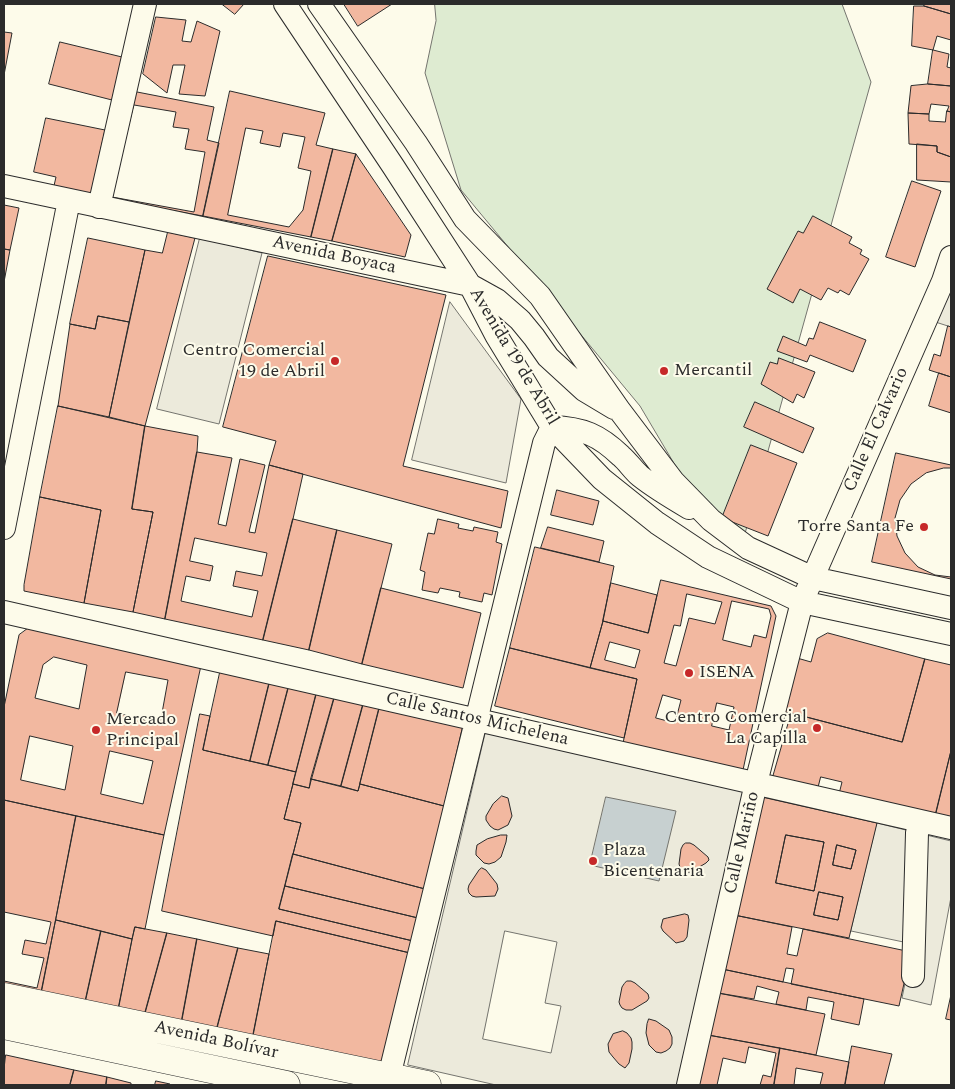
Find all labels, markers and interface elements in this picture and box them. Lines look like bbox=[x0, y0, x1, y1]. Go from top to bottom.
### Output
street label: Avenida Boyaca bbox=[270, 232, 398, 280]
street label: Avenida 19 de Abril bbox=[463, 284, 563, 430]
place label: Centro Comercial 19 de Abril bbox=[182, 340, 325, 382]
marker: Centro Comercial 19 de Abril bbox=[329, 355, 341, 367]
place label: Mercantil bbox=[674, 360, 752, 382]
street label: Calle El Calvario bbox=[840, 364, 914, 496]
marker: Mercantil bbox=[658, 365, 670, 377]
place label: Torre Santa Fe bbox=[797, 516, 914, 538]
marker: Torre Santa Fe bbox=[918, 521, 930, 533]
place label: ISENA bbox=[699, 662, 755, 684]
marker: ISENA bbox=[683, 667, 695, 679]
street label: Calle Santos Michelena bbox=[383, 688, 571, 752]
place label: Centro Comercial La Capilla bbox=[664, 707, 807, 750]
place label: Mercado Principal bbox=[106, 709, 179, 752]
marker: Centro Comercial La Capilla bbox=[811, 722, 823, 734]
marker: Mercado Principal bbox=[90, 724, 102, 736]
street label: Calle Mariño bbox=[721, 790, 765, 896]
place label: Plaza Bicentenaria bbox=[603, 840, 704, 882]
marker: Plaza Bicentenaria bbox=[587, 855, 599, 867]
street label: Avenida Bolívar bbox=[152, 1017, 280, 1065]

